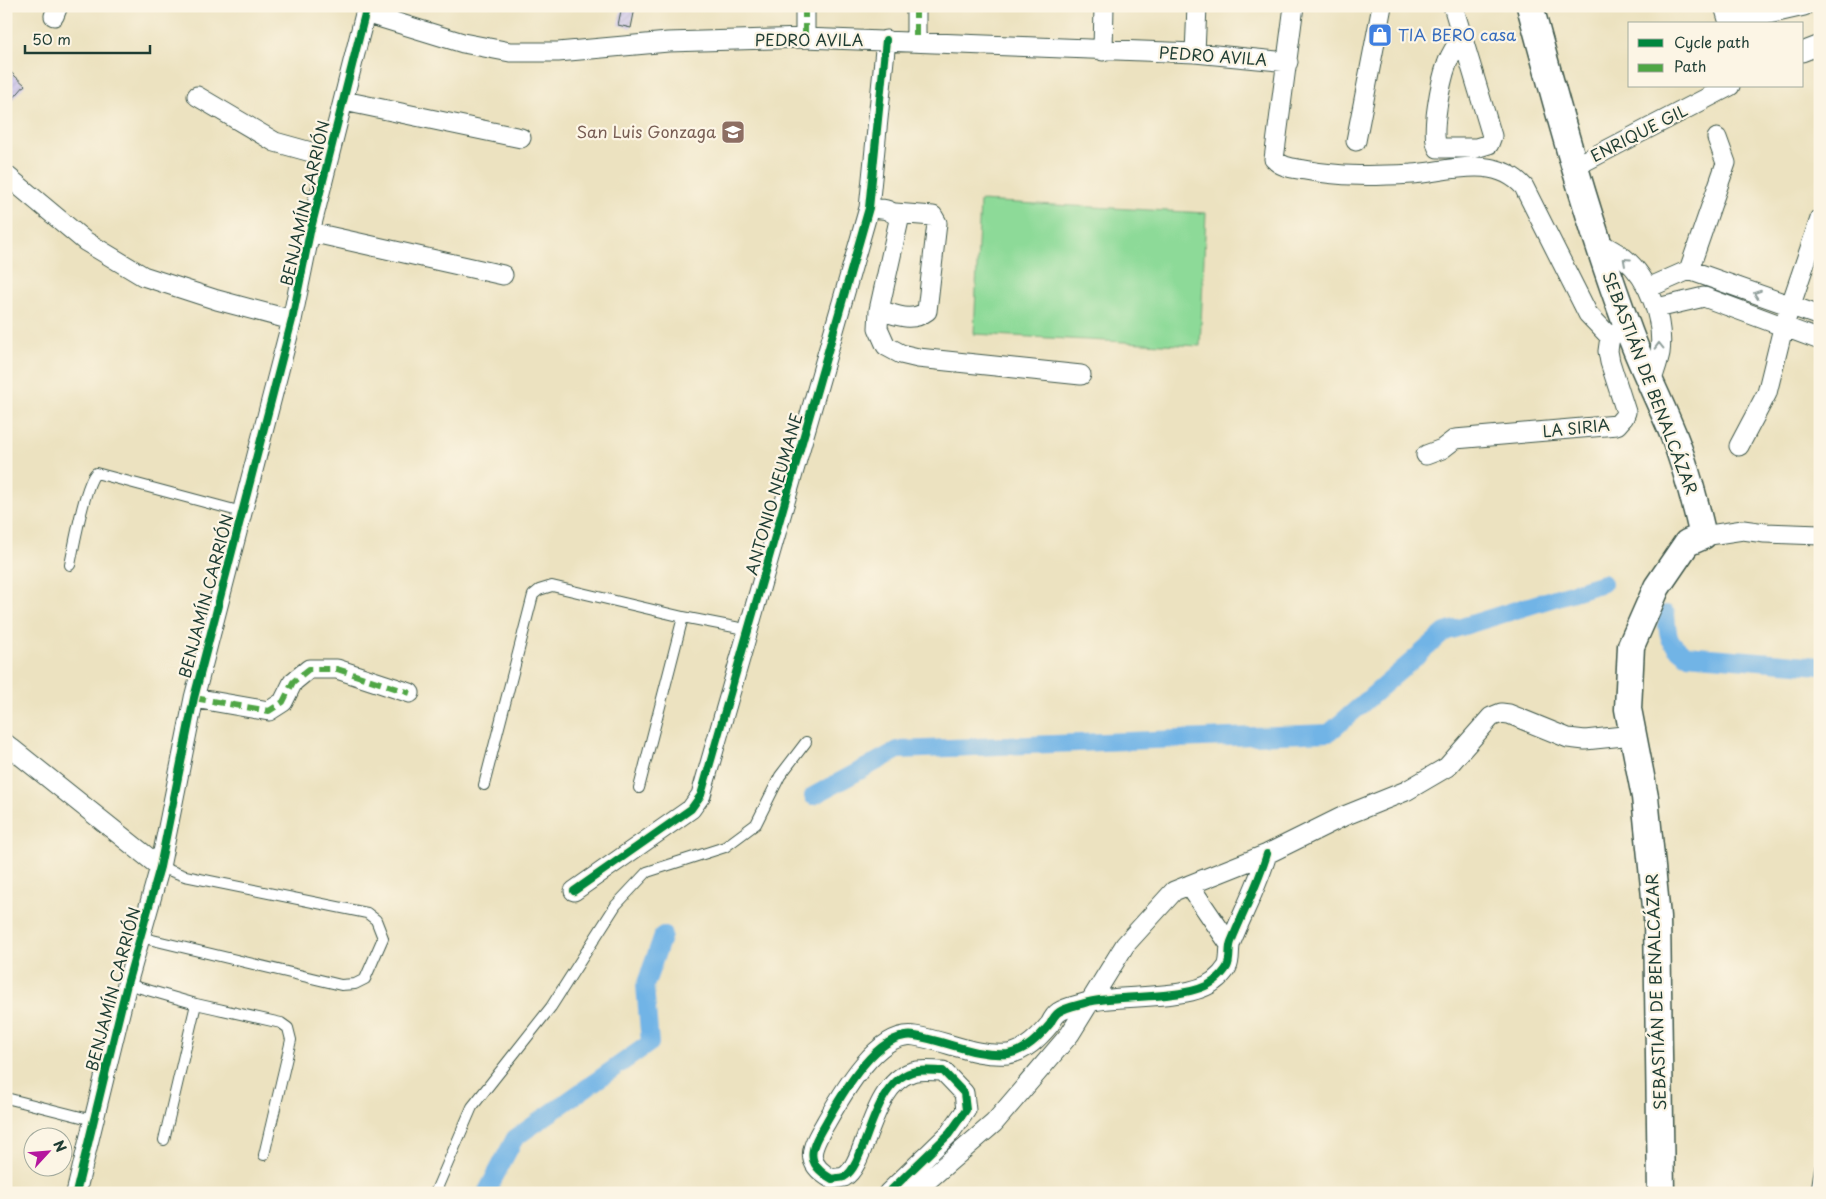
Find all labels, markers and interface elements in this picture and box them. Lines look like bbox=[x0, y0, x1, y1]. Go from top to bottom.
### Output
scale bar bbox=[25, 22, 150, 54]
shop icon: TIA BERO casa bbox=[1367, 22, 1393, 48]
place label: TIA BERO casa bbox=[1398, 22, 1516, 46]
legend bbox=[1628, 22, 1804, 88]
text: 50 m bbox=[32, 27, 71, 50]
street label: PEDRO AVILA bbox=[755, 27, 864, 51]
text: Cycle path bbox=[1674, 30, 1750, 53]
street label: PEDRO AVILA bbox=[1158, 39, 1268, 71]
text: Path bbox=[1674, 54, 1706, 77]
street label: ENRIQUE GIL bbox=[1586, 97, 1691, 167]
street label: BENJAMÍN CARRIÓN bbox=[273, 118, 335, 288]
place label: San Luis Gonzaga bbox=[577, 119, 716, 143]
school or university icon: San Luis Gonzaga bbox=[720, 119, 746, 145]
one-way arrow bbox=[1623, 258, 1632, 267]
street label: SEBASTIÁN DE BENALCÁZAR bbox=[1597, 268, 1705, 498]
one-way arrow bbox=[1754, 290, 1762, 300]
one-way arrow bbox=[1654, 342, 1664, 350]
street label: ANTONIO NEUMANE bbox=[738, 410, 808, 578]
street label: LA SIRIA bbox=[1541, 412, 1611, 442]
street label: BENJAMÍN CARRIÓN bbox=[172, 511, 238, 680]
street label: SEBASTIÁN DE BENALCÁZAR bbox=[1639, 873, 1671, 1111]
street label: BENJAMÍN CARRIÓN bbox=[79, 904, 145, 1073]
north arrow bbox=[22, 1126, 72, 1176]
text: N bbox=[48, 1136, 72, 1156]

